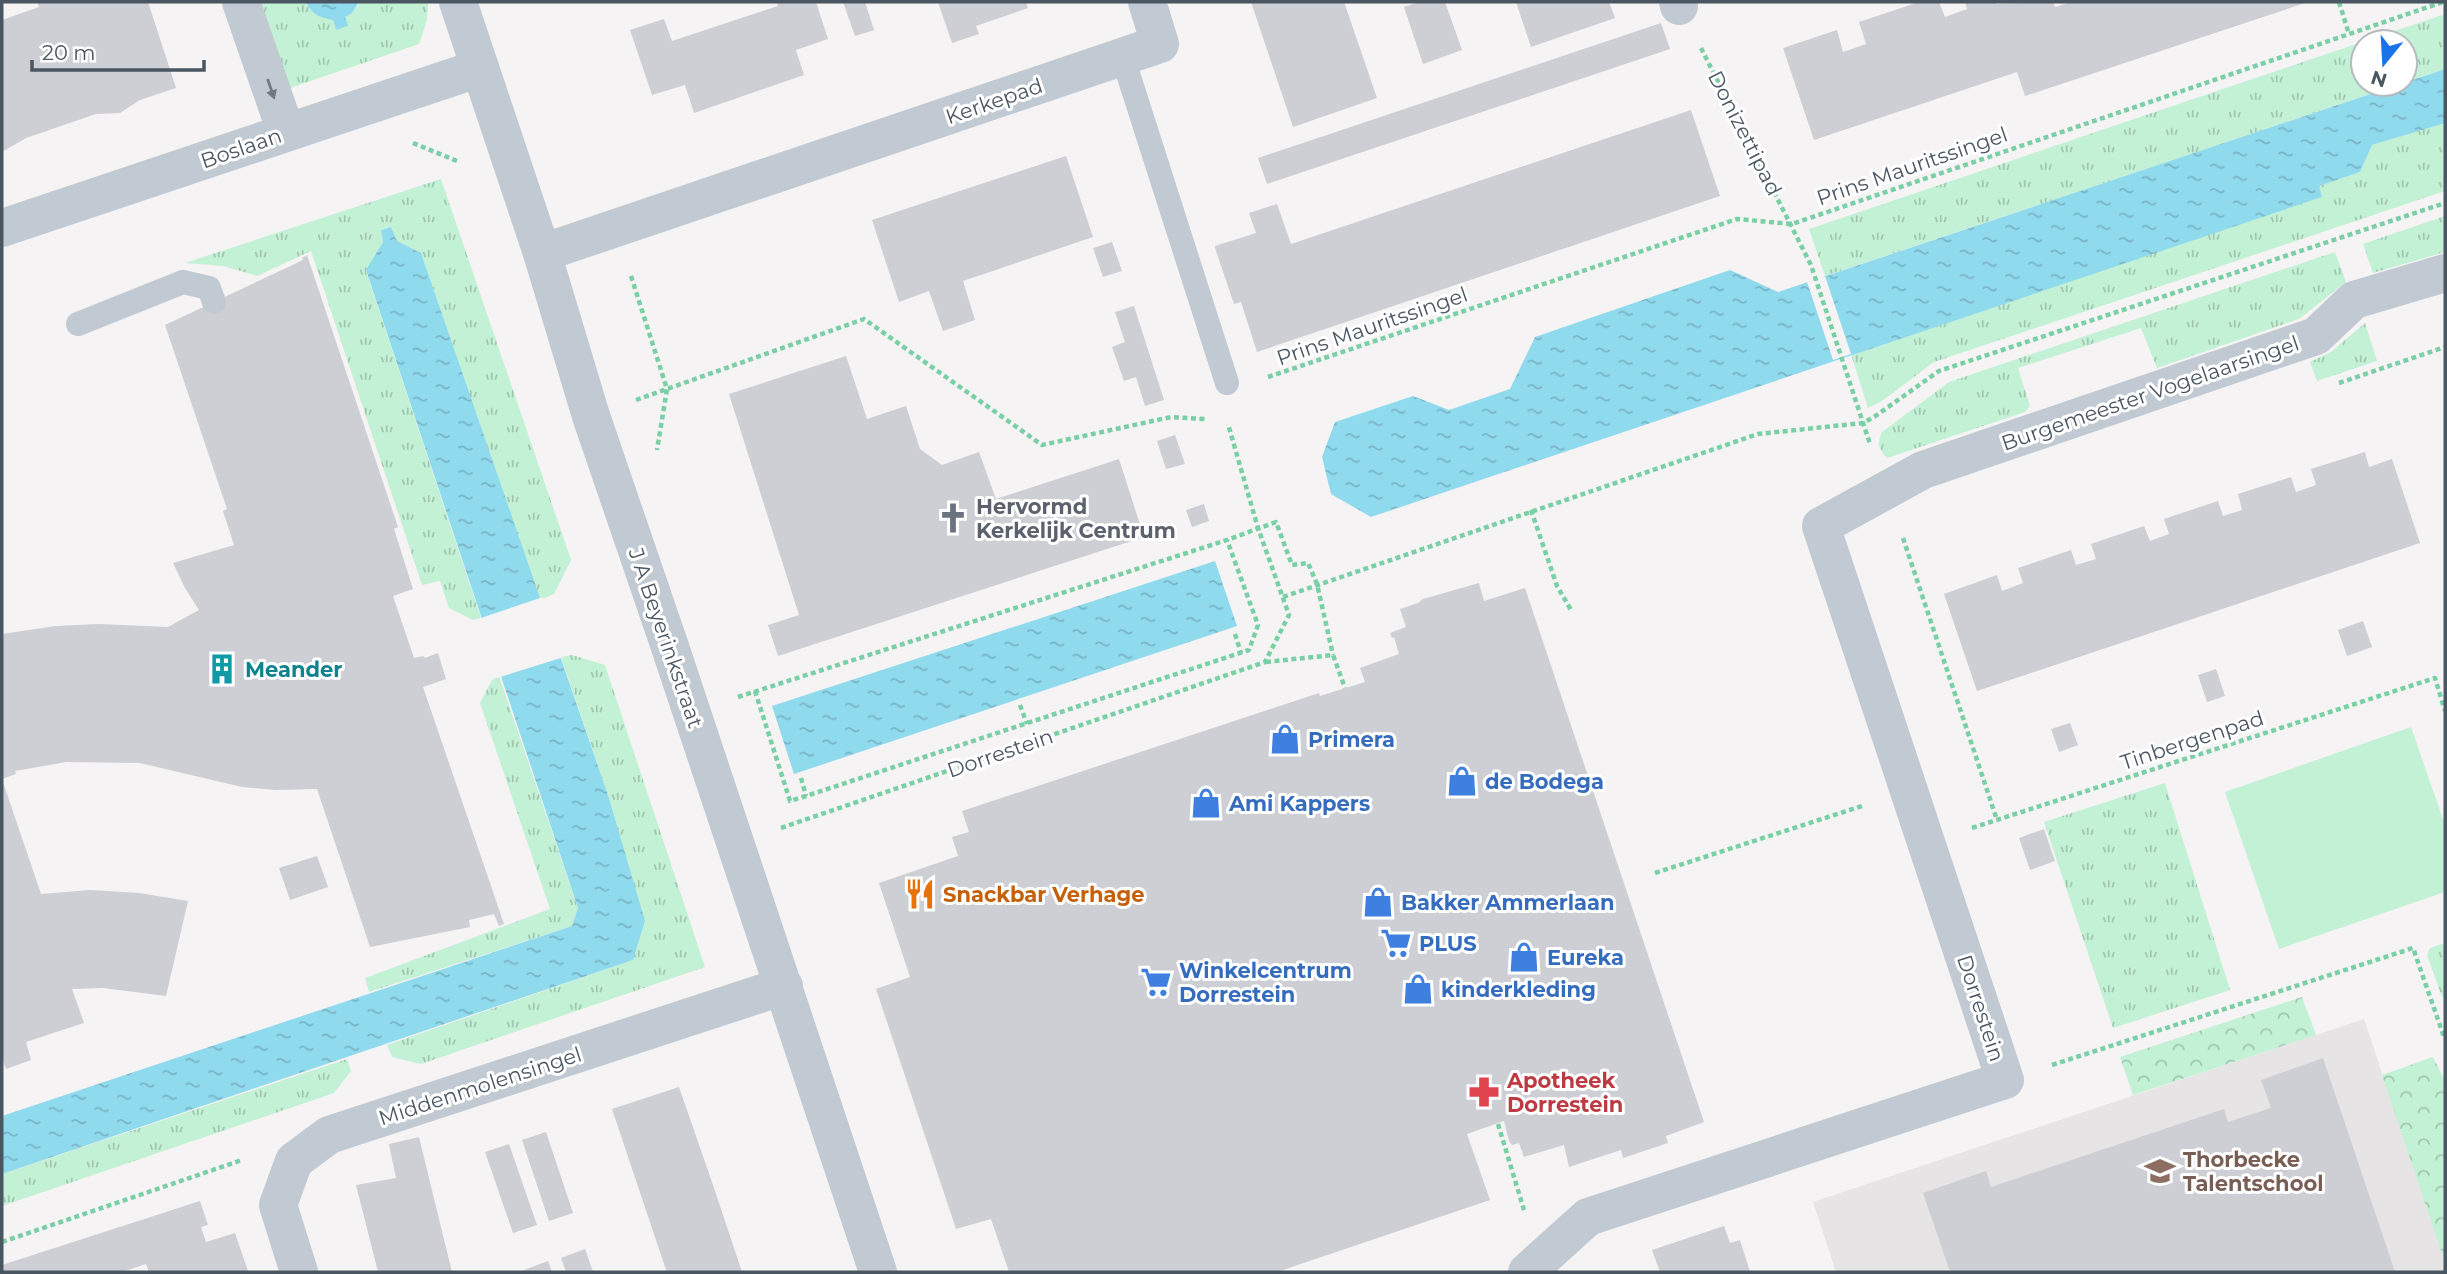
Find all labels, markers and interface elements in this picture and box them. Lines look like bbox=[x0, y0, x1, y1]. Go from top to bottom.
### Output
scale bar bbox=[32, 28, 203, 72]
north arrow bbox=[2349, 28, 2419, 98]
text: 20 m bbox=[42, 40, 96, 65]
text: N bbox=[2368, 65, 2390, 92]
street label: Donizettipad bbox=[1703, 66, 1787, 200]
street label: Kerkepad bbox=[942, 73, 1046, 129]
one-way arrow bbox=[266, 79, 277, 100]
street label: Prins Mauritssingel bbox=[1813, 122, 2011, 210]
street label: Boslaan bbox=[197, 123, 285, 173]
street label: Prins Mauritssingel bbox=[1273, 282, 1471, 370]
street label: Burgemeester Vogelaarsingel bbox=[1998, 330, 2302, 456]
place label: Hervormd Kerkelijk Centrum bbox=[976, 494, 1176, 543]
church icon: Hervormd Kerkelijk Centrum bbox=[936, 501, 970, 535]
street label: J A Beyerinkstraat bbox=[623, 544, 709, 731]
building icon: Meander bbox=[205, 652, 239, 686]
place label: Meander bbox=[245, 657, 342, 682]
street label: Tinbergenpad bbox=[2117, 705, 2267, 775]
shop icon: Primera bbox=[1268, 722, 1302, 756]
street label: Dorrestein bbox=[944, 723, 1056, 783]
place label: Primera bbox=[1308, 727, 1395, 752]
shop icon: de Bodega bbox=[1445, 764, 1479, 798]
place label: de Bodega bbox=[1485, 769, 1604, 794]
shop icon: Ami Kappers bbox=[1189, 786, 1223, 820]
place label: Ami Kappers bbox=[1228, 791, 1370, 816]
restaurant icon: Snackbar Verhage bbox=[903, 877, 937, 911]
place label: Snackbar Verhage bbox=[943, 882, 1145, 907]
shop icon: Bakker Ammerlaan bbox=[1361, 885, 1395, 919]
place label: Bakker Ammerlaan bbox=[1401, 890, 1615, 915]
supermarket icon: PLUS bbox=[1379, 926, 1413, 960]
place label: PLUS bbox=[1419, 931, 1477, 956]
shop icon: Eureka bbox=[1507, 940, 1541, 974]
place label: Eureka bbox=[1547, 945, 1624, 970]
street label: Dorrestein bbox=[1952, 952, 2010, 1064]
place label: Winkelcentrum Dorrestein bbox=[1179, 958, 1352, 1007]
supermarket icon: Winkelcentrum Dorrestein bbox=[1139, 965, 1173, 999]
shop icon: kinderkleding bbox=[1401, 972, 1435, 1006]
place label: kinderkleding bbox=[1441, 977, 1596, 1002]
street label: Middenmolensingel bbox=[375, 1041, 585, 1131]
place label: Apotheek Dorrestein bbox=[1506, 1068, 1623, 1117]
pharmacy icon: Apotheek Dorrestein bbox=[1467, 1075, 1501, 1109]
place label: Thorbecke Talentschool bbox=[2183, 1147, 2324, 1196]
school or university icon: Thorbecke Talentschool bbox=[2143, 1154, 2177, 1188]

